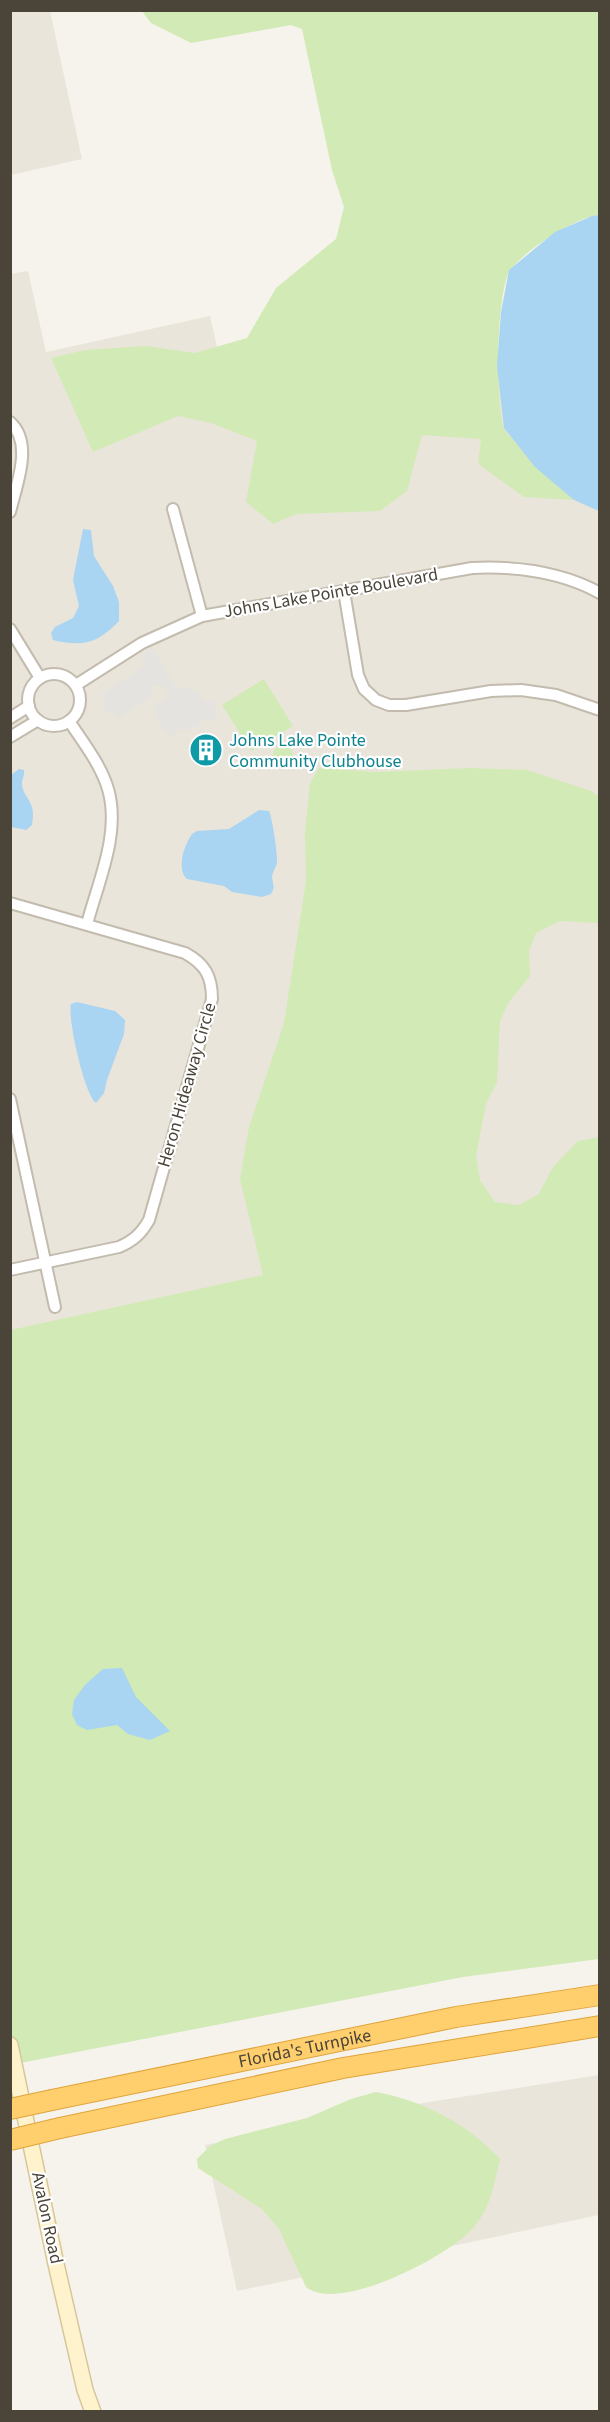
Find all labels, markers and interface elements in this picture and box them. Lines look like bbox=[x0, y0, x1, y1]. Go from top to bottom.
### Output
street label: Johns Lake Pointe Boulevard bbox=[222, 562, 440, 624]
place label: Johns Lake Pointe Community Clubhouse bbox=[229, 728, 402, 774]
building icon: Johns Lake Pointe Community Clubhouse bbox=[188, 732, 224, 768]
street label: Heron Hideaway Circle bbox=[152, 1000, 222, 1170]
street label: Florida's Turnpike bbox=[236, 2022, 373, 2074]
street label: Avalon Road bbox=[25, 2170, 69, 2266]

